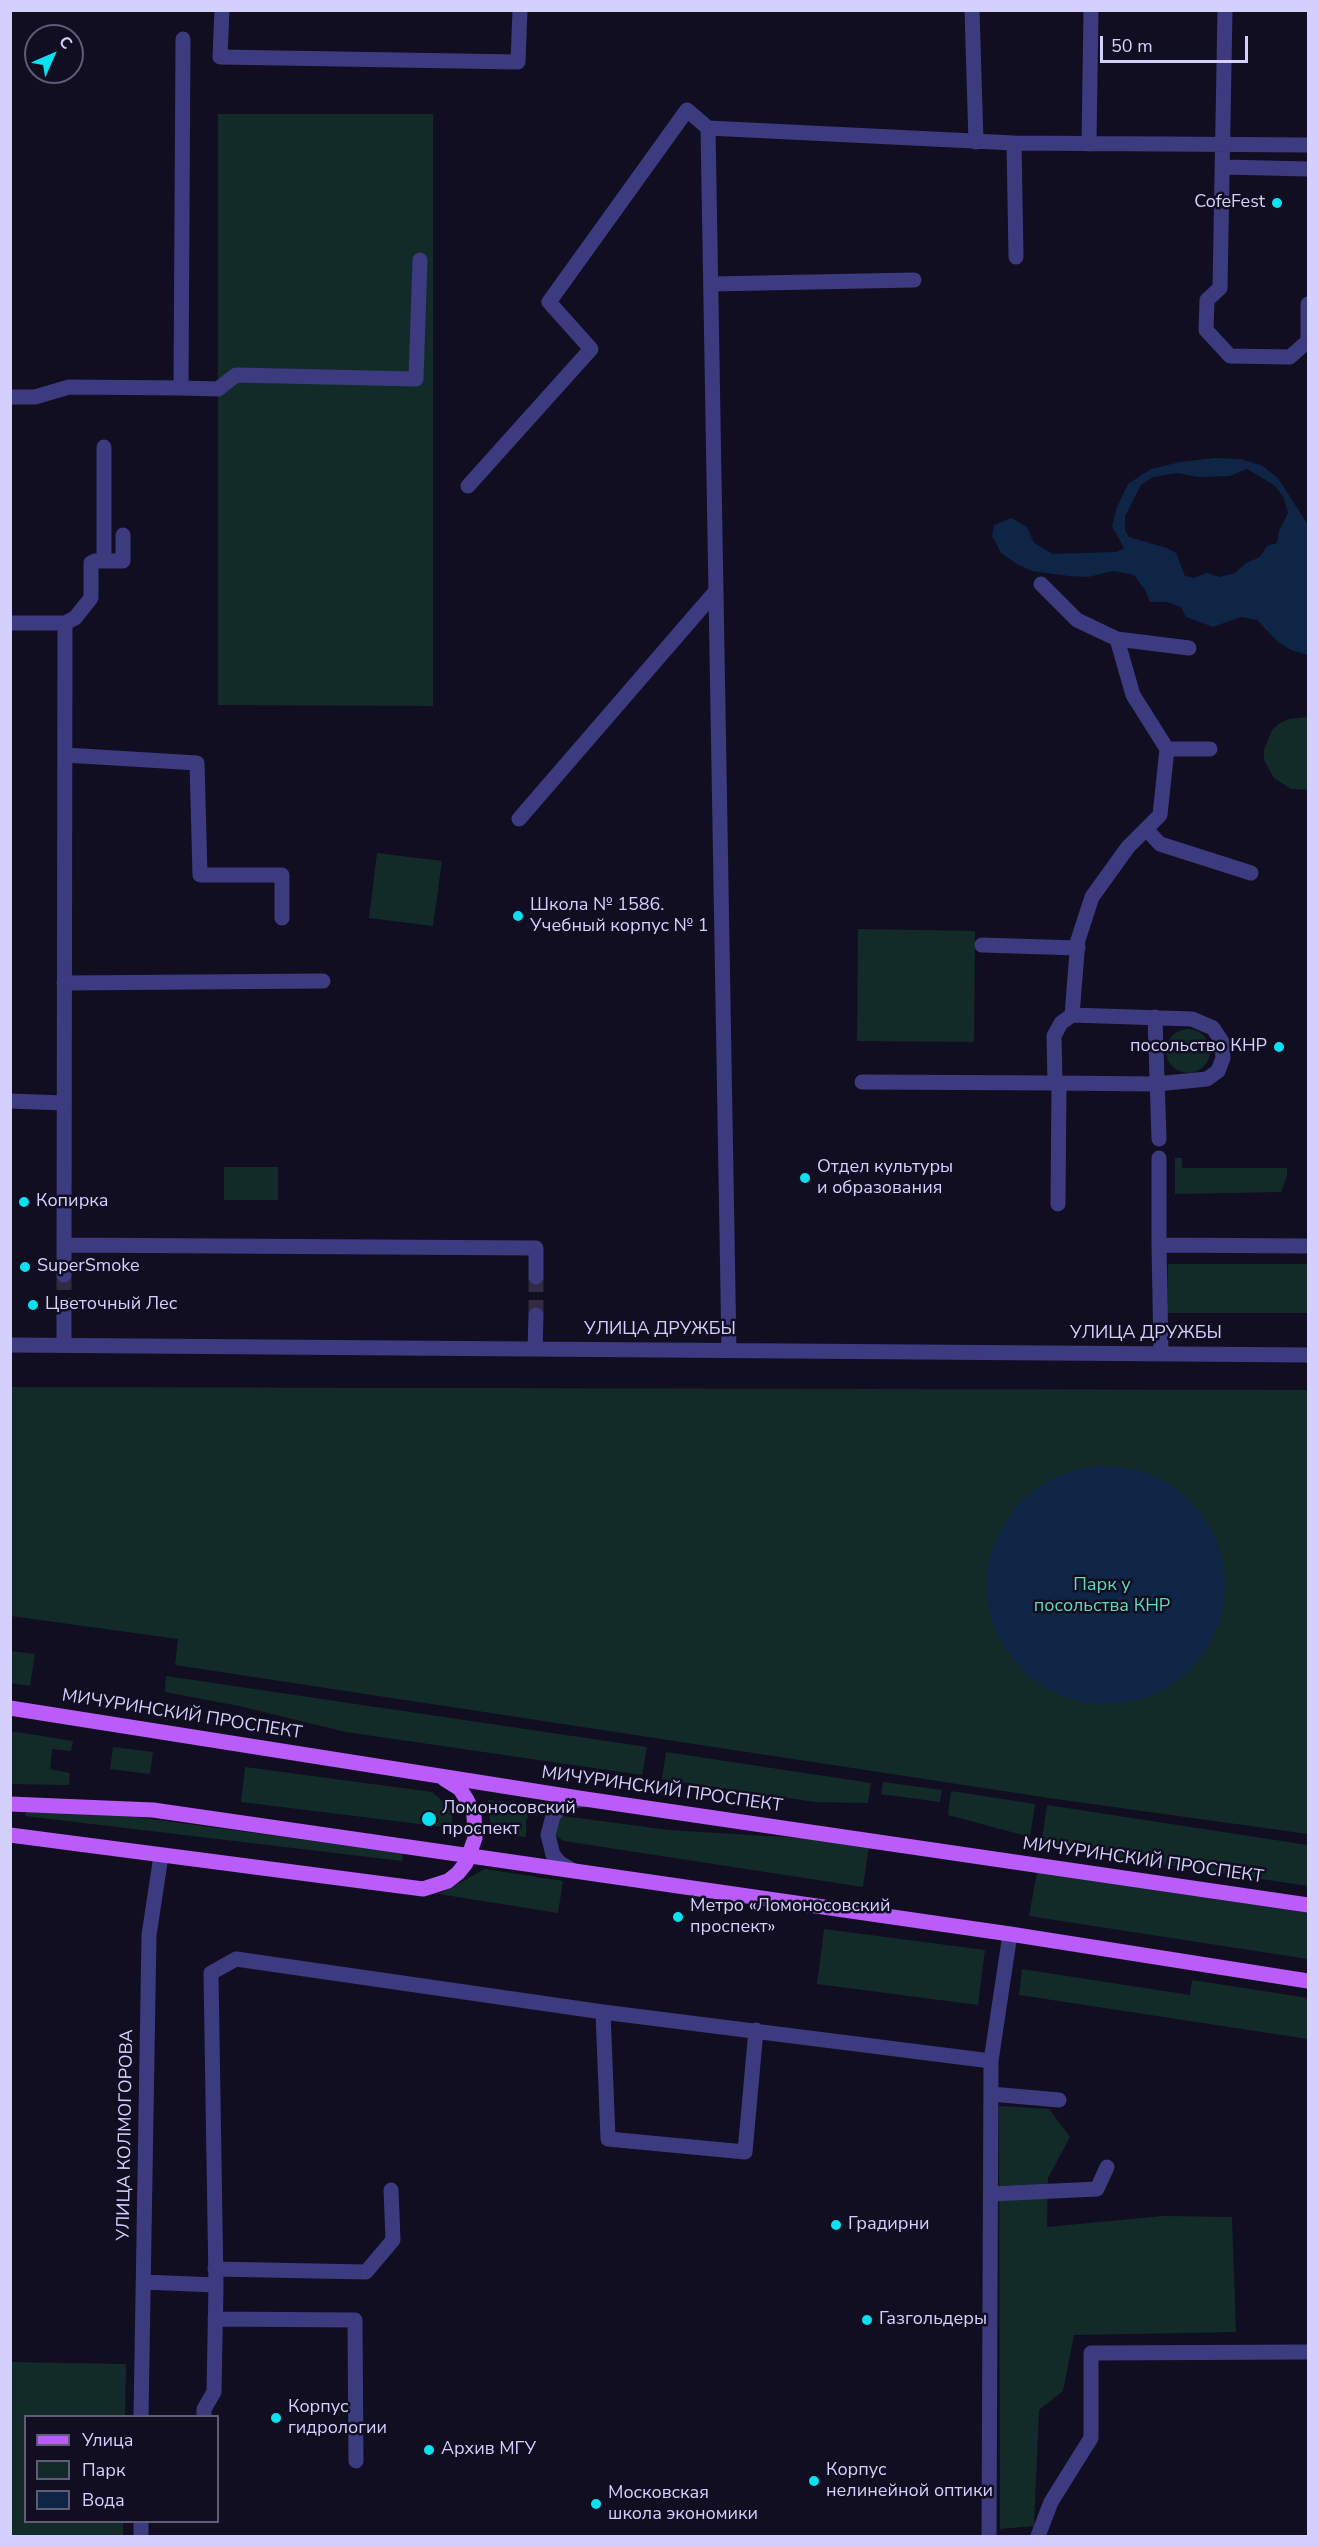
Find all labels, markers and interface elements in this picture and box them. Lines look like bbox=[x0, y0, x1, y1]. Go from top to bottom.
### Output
north arrow bbox=[24, 24, 84, 84]
scale bar bbox=[1103, 24, 1252, 62]
text: С bbox=[54, 31, 77, 54]
text: 50 m bbox=[1111, 34, 1153, 58]
place label: CofeFest bbox=[1194, 192, 1265, 214]
marker: CofeFest bbox=[1270, 196, 1284, 210]
place label: Школа № 1586. Учебный корпус № 1 bbox=[530, 895, 708, 938]
marker: Школа № 1586. Учебный корпус № 1 bbox=[511, 909, 525, 923]
place label: посольство КНР bbox=[1130, 1036, 1267, 1058]
marker: посольство КНР bbox=[1272, 1040, 1286, 1054]
place label: Отдел культуры и образования bbox=[817, 1157, 953, 1200]
marker: Отдел культуры и образования bbox=[798, 1171, 812, 1185]
place label: Копирка bbox=[36, 1191, 108, 1213]
marker: Копирка bbox=[17, 1195, 31, 1209]
place label: SuperSmoke bbox=[37, 1256, 140, 1278]
marker: SuperSmoke bbox=[18, 1260, 32, 1274]
place label: Цветочный Лес bbox=[45, 1294, 177, 1316]
marker: Цветочный Лес bbox=[26, 1298, 40, 1312]
street label: УЛИЦА ДРУЖБЫ bbox=[584, 1319, 736, 1341]
street label: УЛИЦА ДРУЖБЫ bbox=[1070, 1323, 1222, 1345]
park label: Парк у посольства КНР bbox=[1034, 1575, 1170, 1618]
street label: МИЧУРИНСКИЙ ПРОСПЕКТ bbox=[60, 1685, 304, 1745]
street label: МИЧУРИНСКИЙ ПРОСПЕКТ bbox=[540, 1762, 784, 1818]
place label: Ломоносовский проспект bbox=[442, 1798, 576, 1840]
marker: Ломоносовский проспект bbox=[420, 1810, 438, 1828]
street label: МИЧУРИНСКИЙ ПРОСПЕКТ bbox=[1021, 1833, 1265, 1889]
place label: Метро «Ломоносовский проспект» bbox=[690, 1896, 890, 1938]
marker: Метро «Ломоносовский проспект» bbox=[671, 1910, 685, 1924]
street label: УЛИЦА КОЛМОГОРОВА bbox=[113, 2029, 139, 2241]
place label: Градирни bbox=[848, 2214, 930, 2236]
marker: Градирни bbox=[829, 2218, 843, 2232]
place label: Газгольдеры bbox=[879, 2309, 987, 2331]
marker: Газгольдеры bbox=[860, 2313, 874, 2327]
place label: Корпус гидрологии bbox=[288, 2397, 387, 2440]
marker: Корпус гидрологии bbox=[269, 2411, 283, 2425]
legend bbox=[24, 2415, 219, 2523]
text: Улица bbox=[82, 2428, 133, 2452]
place label: Архив МГУ bbox=[441, 2439, 536, 2461]
marker: Архив МГУ bbox=[422, 2443, 436, 2457]
text: Парк bbox=[82, 2458, 125, 2482]
place label: Корпус нелинейной оптики bbox=[826, 2460, 993, 2502]
marker: Корпус нелинейной оптики bbox=[807, 2474, 821, 2488]
place label: Московская школа экономики bbox=[608, 2483, 758, 2526]
text: Вода bbox=[82, 2488, 125, 2512]
marker: Московская школа экономики bbox=[589, 2497, 603, 2511]

